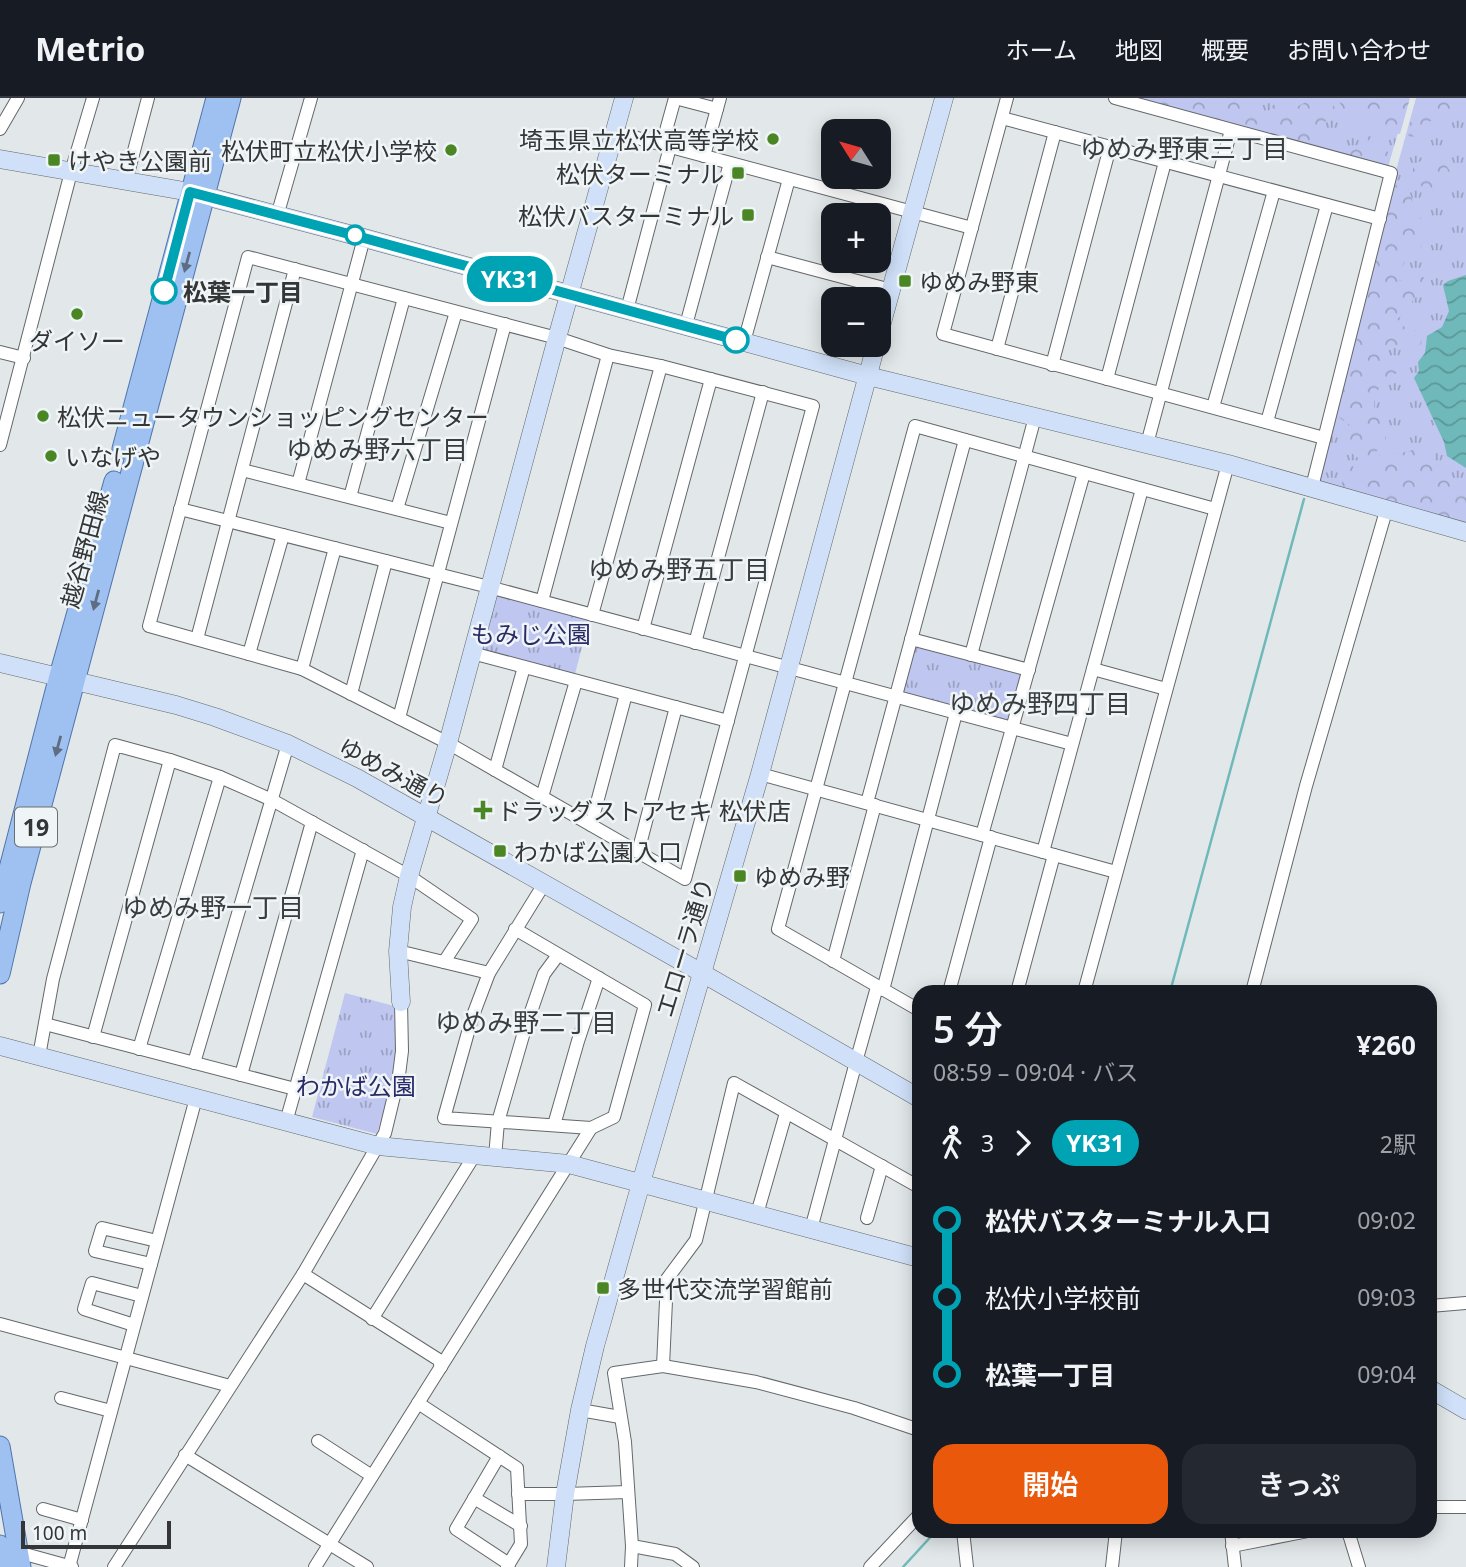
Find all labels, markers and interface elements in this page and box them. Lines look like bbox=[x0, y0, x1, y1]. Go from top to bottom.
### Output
text: Metrio bbox=[35, 26, 145, 71]
text: ホーム bbox=[1006, 33, 1077, 66]
text: 地図 bbox=[1115, 33, 1163, 66]
text: 概要 bbox=[1201, 33, 1249, 66]
text: お問い合わせ bbox=[1287, 33, 1431, 66]
north arrow bbox=[821, 119, 891, 189]
map controls bbox=[821, 119, 891, 357]
place label: 埼玉県立松伏高等学校 bbox=[519, 123, 759, 156]
district label: ゆめみ野東三丁目 bbox=[1080, 130, 1288, 166]
marker: 埼玉県立松伏高等学校 bbox=[765, 131, 781, 147]
place label: 松伏町立松伏小学校 bbox=[221, 134, 437, 167]
marker: 松伏町立松伏小学校 bbox=[443, 142, 459, 158]
place label: けやき公園前 bbox=[68, 144, 212, 177]
marker: けやき公園前 bbox=[46, 152, 62, 168]
place label: 松伏ターミナル bbox=[556, 157, 724, 190]
marker: 松伏ターミナル bbox=[730, 165, 746, 181]
place label: 松伏バスターミナル bbox=[518, 199, 734, 232]
button: + bbox=[821, 203, 891, 273]
marker: 松伏バスターミナル bbox=[740, 207, 756, 223]
unlabelled marker bbox=[345, 225, 365, 245]
one-way arrow bbox=[181, 251, 192, 273]
line badge: YK31 bbox=[461, 256, 559, 302]
text: YK31 bbox=[481, 262, 539, 295]
place label: ゆめみ野東 bbox=[919, 265, 1039, 298]
marker: ゆめみ野東 bbox=[897, 273, 913, 289]
place label: 松葉一丁目 bbox=[183, 275, 303, 308]
marker: 松葉一丁目 bbox=[151, 278, 177, 304]
button: − bbox=[821, 287, 891, 357]
marker: ダイソー bbox=[69, 306, 85, 322]
place label: ダイソー bbox=[29, 324, 125, 357]
unlabelled marker bbox=[723, 327, 749, 353]
place label: 松伏ニュータウンショッピングセンター bbox=[57, 400, 489, 433]
marker: 松伏ニュータウンショッピングセンター bbox=[35, 408, 51, 424]
district label: ゆめみ野六丁目 bbox=[286, 431, 468, 467]
place label: いなげや bbox=[65, 440, 161, 473]
marker: いなげや bbox=[43, 448, 59, 464]
street label: 越谷野田線 bbox=[53, 487, 115, 611]
district label: ゆめみ野五丁目 bbox=[588, 551, 770, 587]
one-way arrow bbox=[90, 589, 101, 611]
park label: もみじ公園 bbox=[471, 617, 591, 650]
district label: ゆめみ野四丁目 bbox=[949, 685, 1131, 721]
street label: ゆめみ通り bbox=[333, 729, 455, 815]
one-way arrow bbox=[52, 736, 62, 757]
place label: ドラッグストアセキ 松伏店 bbox=[497, 794, 791, 827]
marker: ドラッグストアセキ 松伏店 bbox=[475, 802, 491, 818]
road number: 19 bbox=[15, 807, 57, 846]
place label: わかば公園入口 bbox=[514, 835, 682, 868]
marker: わかば公園入口 bbox=[492, 843, 508, 859]
place label: ゆめみ野 bbox=[754, 860, 850, 893]
marker: ゆめみ野 bbox=[732, 868, 748, 884]
street label: エローラ通り bbox=[647, 873, 721, 1021]
district label: ゆめみ野一丁目 bbox=[122, 889, 304, 925]
text: 5 分 bbox=[933, 1002, 1003, 1054]
district label: ゆめみ野二丁目 bbox=[435, 1004, 617, 1040]
text: ¥260 bbox=[1357, 1027, 1416, 1063]
text: 08:59 – 09:04 · バス bbox=[933, 1056, 1138, 1088]
park label: わかば公園 bbox=[296, 1069, 416, 1102]
icon: walk bbox=[933, 1124, 971, 1162]
icon: forward bbox=[1004, 1124, 1042, 1162]
text: YK31 bbox=[1066, 1126, 1125, 1159]
text: 3 bbox=[981, 1127, 994, 1159]
text: 2駅 bbox=[1380, 1128, 1416, 1160]
text: 松伏バスターミナル入口 bbox=[985, 1203, 1271, 1239]
text: 09:02 bbox=[1357, 1204, 1416, 1236]
place label: 多世代交流学習館前 bbox=[617, 1272, 833, 1305]
marker: 多世代交流学習館前 bbox=[595, 1280, 611, 1296]
text: 松伏小学校前 bbox=[985, 1280, 1141, 1316]
text: 09:03 bbox=[1357, 1281, 1416, 1313]
text: 松葉一丁目 bbox=[985, 1357, 1115, 1393]
text: 09:04 bbox=[1357, 1358, 1416, 1390]
button: 開始 bbox=[933, 1444, 1168, 1524]
button: きっぷ bbox=[1182, 1444, 1416, 1524]
scale bar bbox=[21, 1518, 172, 1550]
text: 100 m bbox=[32, 1520, 87, 1546]

